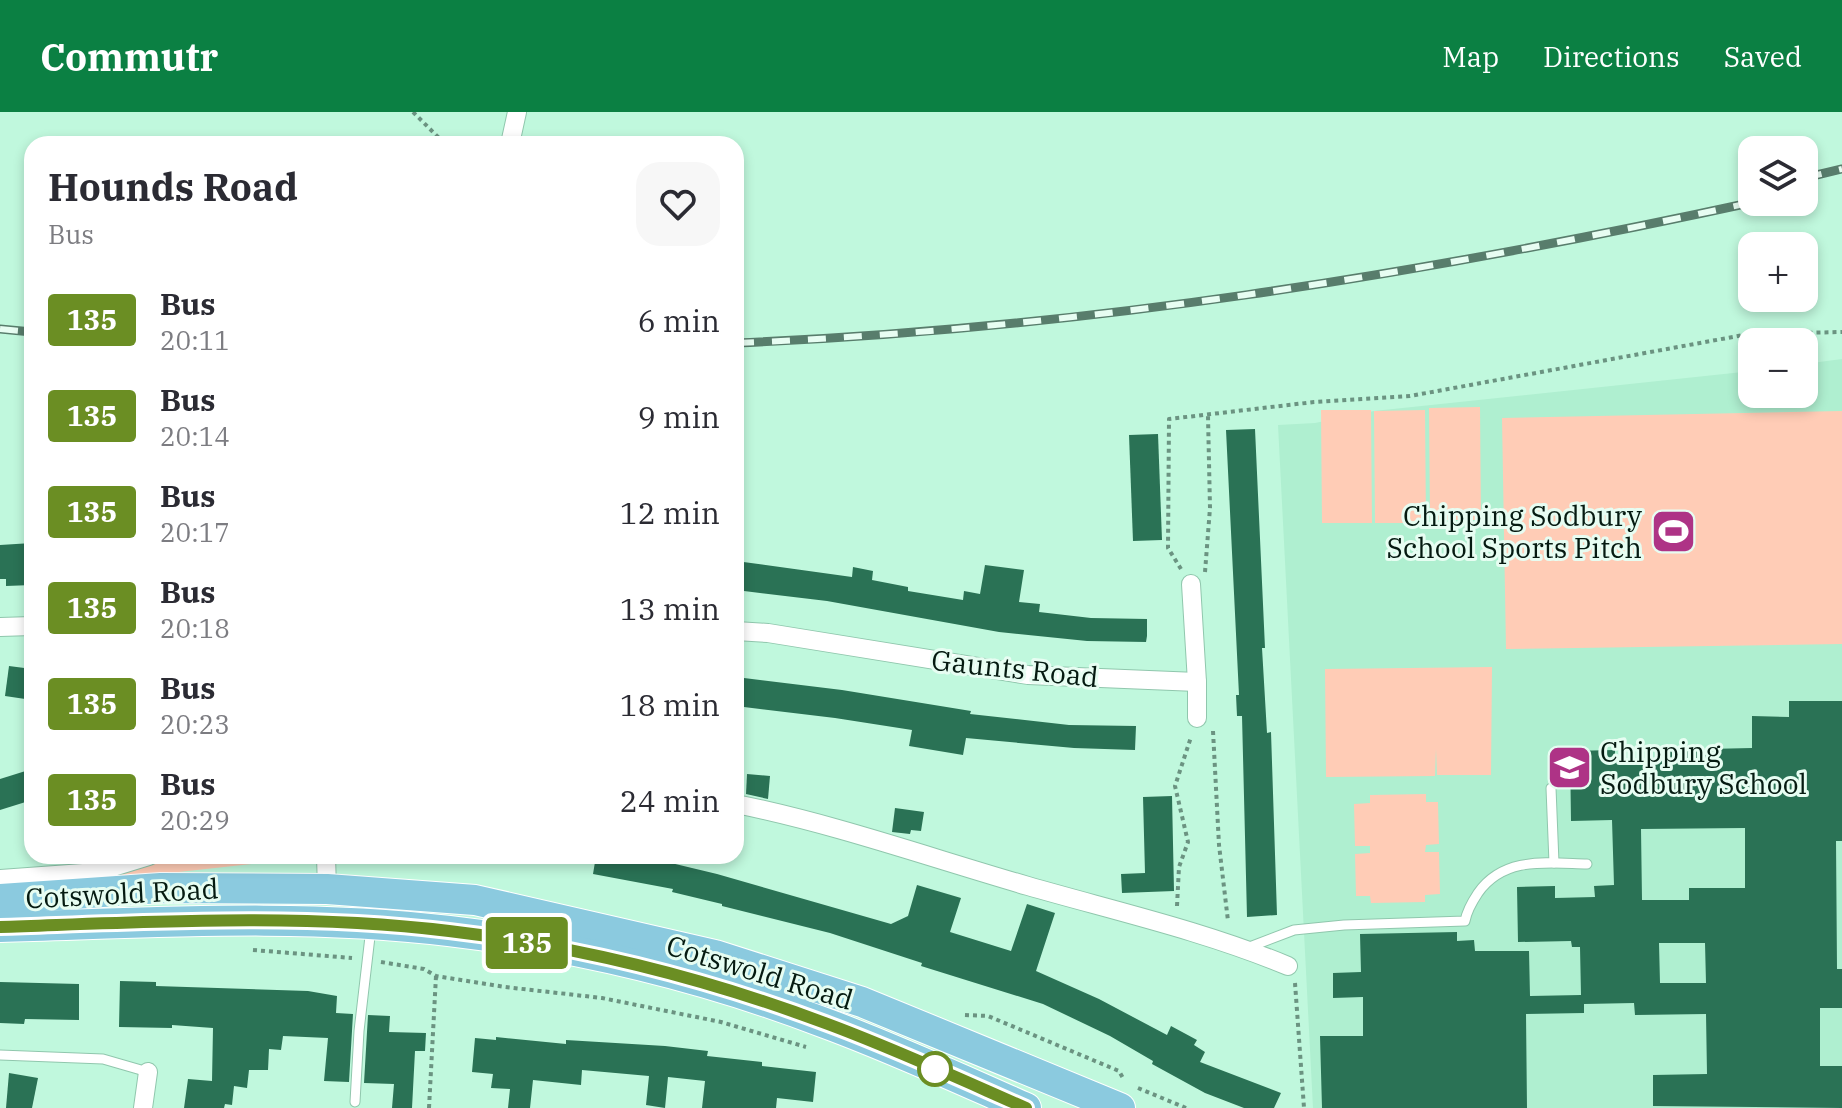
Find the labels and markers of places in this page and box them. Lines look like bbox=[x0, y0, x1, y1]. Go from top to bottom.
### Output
place label: Chipping Sodbury School Sports Pitch bbox=[1386, 497, 1642, 566]
sports icon: Chipping Sodbury School Sports Pitch bbox=[1649, 507, 1697, 555]
place label: Chipping Sodbury School bbox=[1600, 733, 1807, 802]
school or university icon: Chipping Sodbury School bbox=[1545, 743, 1593, 791]
unlabelled marker bbox=[918, 1052, 952, 1086]

